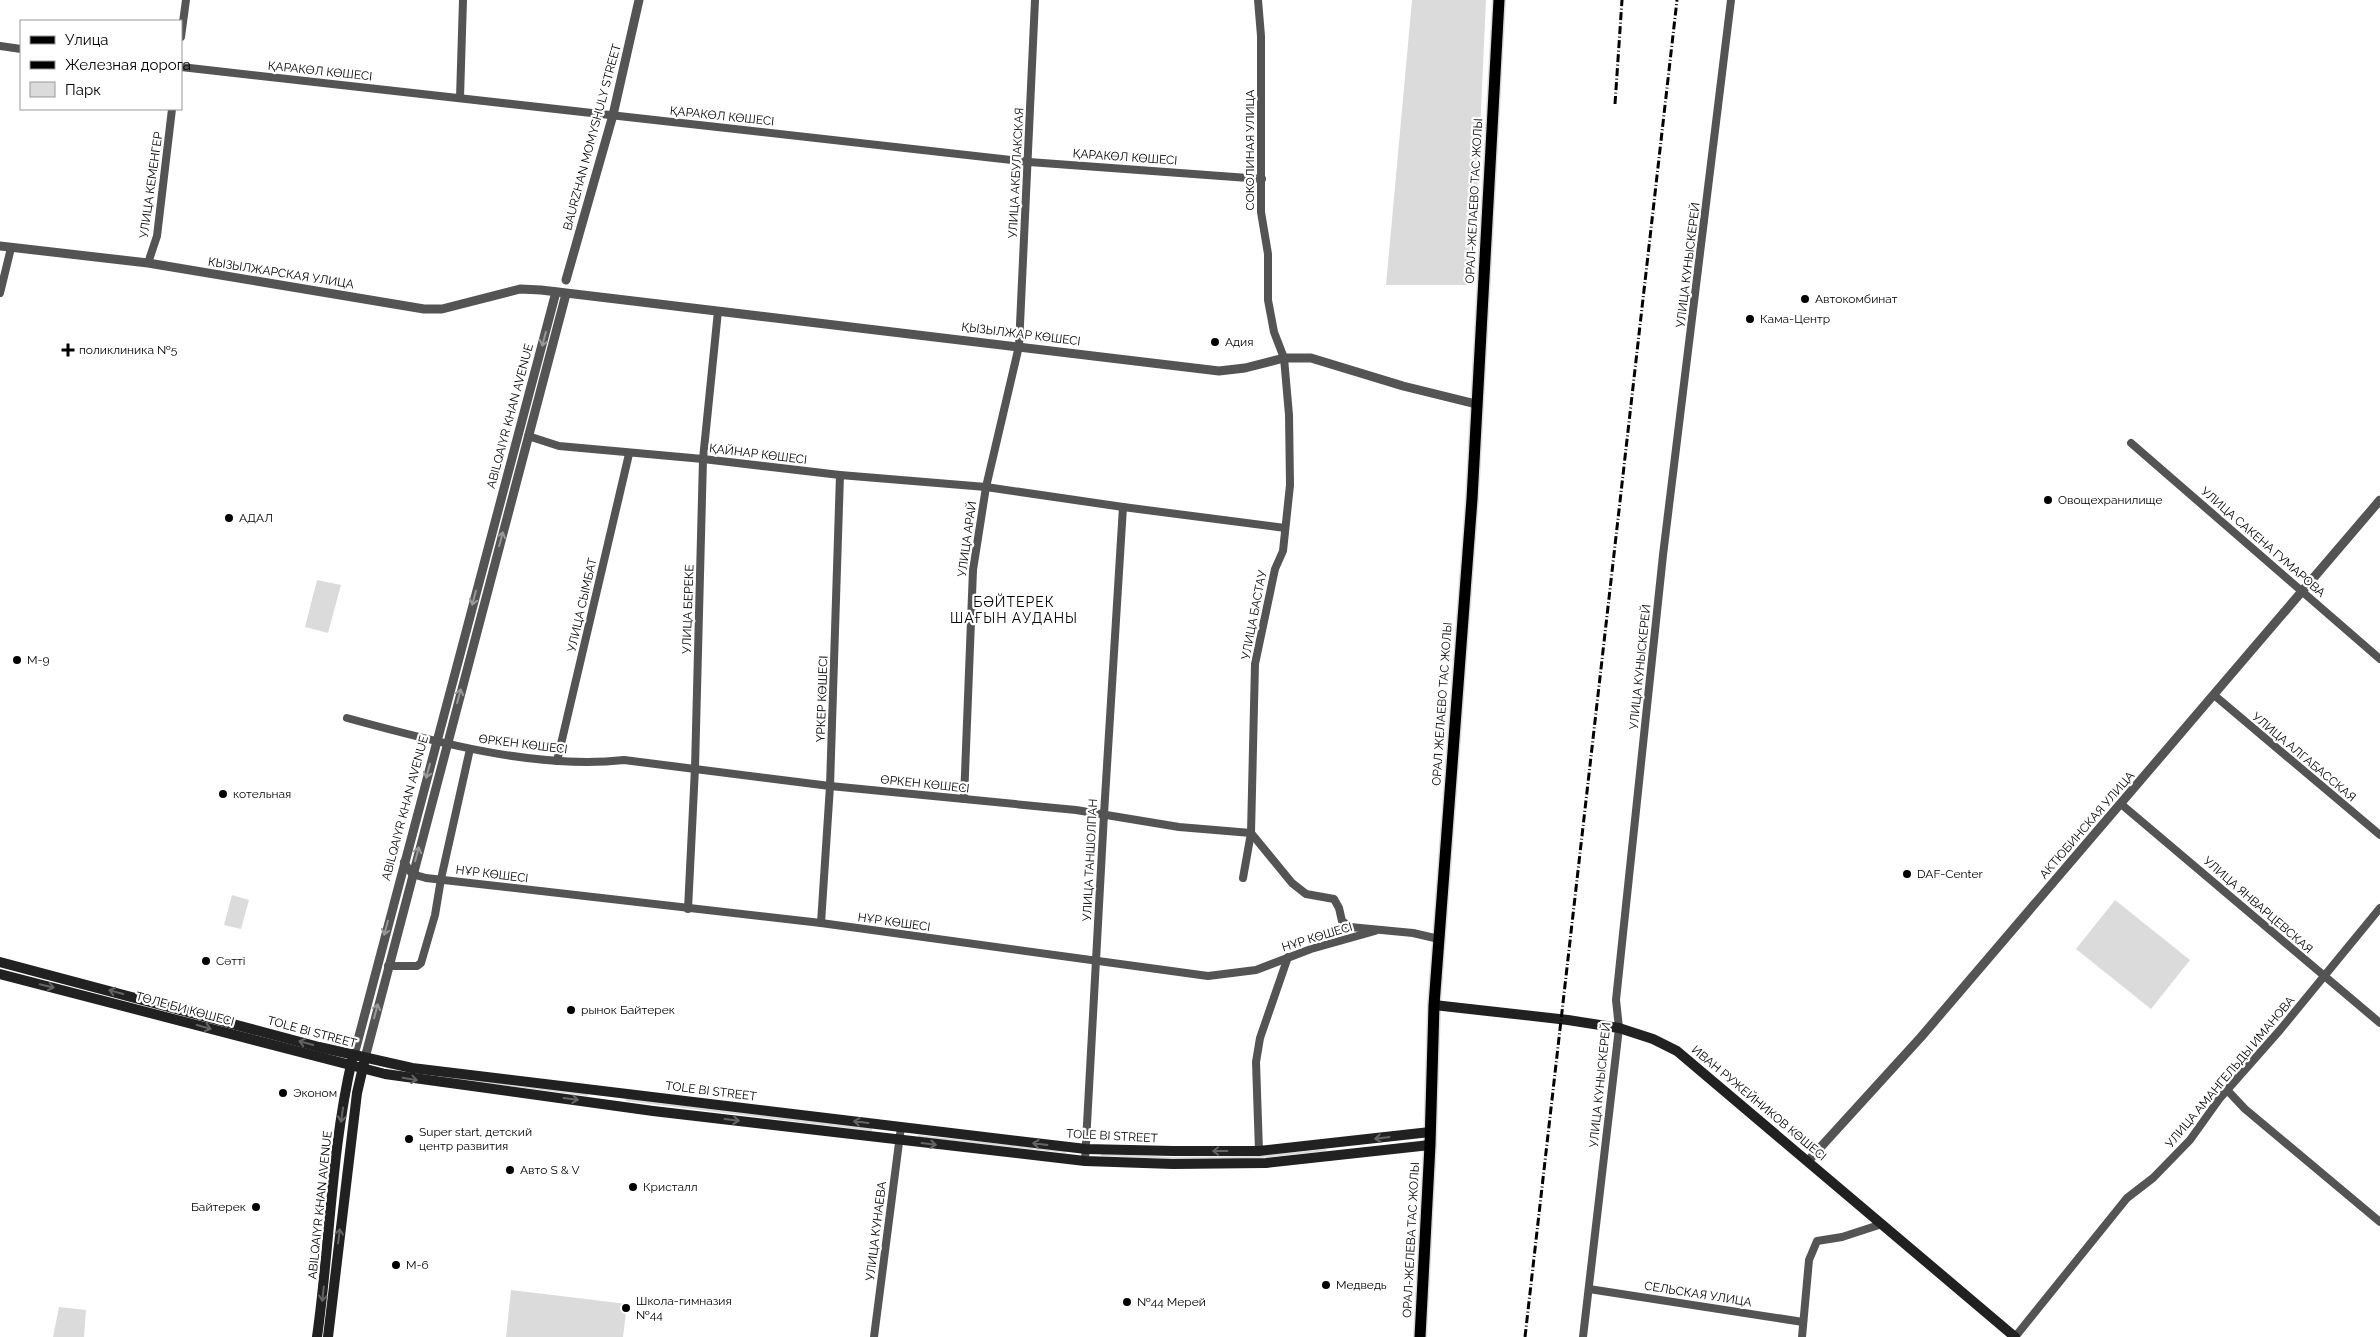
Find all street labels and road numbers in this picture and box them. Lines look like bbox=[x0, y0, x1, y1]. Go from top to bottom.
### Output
street label: BAURZHAN MOMYSHULY STREET bbox=[560, 42, 624, 232]
street label: ҚАРАКӨЛ КӨШЕСІ bbox=[267, 59, 373, 83]
street label: СОКОЛИНАЯ УЛИЦА bbox=[1243, 90, 1257, 210]
street label: ҚАРАКӨЛ КӨШЕСІ bbox=[669, 104, 775, 128]
street label: УЛИЦА АКБУЛАКСКАЯ bbox=[1006, 107, 1026, 239]
street label: ОРАЛ-ЖЕЛАЕВО ТАС ЖОЛЫ bbox=[1463, 118, 1485, 284]
street label: УЛИЦА КЕМЕНГЕР bbox=[137, 130, 165, 239]
street label: ҚАРАКӨЛ КӨШЕСІ bbox=[1072, 146, 1178, 168]
street label: УЛИЦА КУНЫСКЕРЕЙ bbox=[1673, 202, 1703, 328]
street label: КЫЗЫЛЖАРСКАЯ УЛИЦА bbox=[207, 255, 355, 291]
street label: ҚЫЗЫЛЖАР КӨШЕСІ bbox=[961, 320, 1081, 348]
street label: ABILQAIYR KHAN AVENUE bbox=[484, 342, 536, 490]
street label: ҚАЙНАР КӨШЕСІ bbox=[708, 441, 808, 467]
street label: УЛИЦА САКЕНА ГУМАРОВА bbox=[2198, 484, 2328, 600]
street label: УЛИЦА АРАЙ bbox=[955, 500, 979, 578]
street label: УЛИЦА СЫМБАТ bbox=[564, 556, 600, 653]
street label: УЛИЦА БЕРЕКЕ bbox=[679, 564, 697, 654]
street label: УЛИЦА БАСТАУ bbox=[1238, 569, 1270, 661]
street label: УЛИЦА КУНЫСКЕРЕЙ bbox=[1626, 604, 1654, 730]
street label: ОРАЛ ЖЕЛАЕВО ТАС ЖОЛЫ bbox=[1429, 622, 1455, 786]
street label: ҮРКЕР КӨШЕСІ bbox=[813, 655, 831, 743]
street label: УЛИЦА АЛГАБАССКАЯ bbox=[2249, 710, 2359, 804]
street label: ӨРКЕН КӨШЕСІ bbox=[478, 732, 568, 756]
street label: ABILQAIYR KHAN AVENUE bbox=[379, 734, 431, 882]
street label: АКТЮБИНСКАЯ УЛИЦА bbox=[2037, 769, 2137, 881]
street label: ӨРКЕН КӨШЕСІ bbox=[880, 772, 970, 796]
street label: УЛИЦА ТАНШОЛПАН bbox=[1080, 798, 1100, 922]
street label: УЛИЦА ЯНВАРЦЕВСКАЯ bbox=[2200, 854, 2316, 956]
street label: НҰР КӨШЕСІ bbox=[455, 863, 529, 885]
street label: НҰР КӨШЕСІ bbox=[857, 910, 931, 934]
street label: НҰР КӨШЕСІ bbox=[1280, 920, 1354, 954]
street label: ТӨЛЕ БИ КӨШЕСІ bbox=[134, 989, 236, 1029]
street label: УЛИЦА АМАНГЕЛЬДЫ ИМАНОВА bbox=[2162, 993, 2298, 1151]
street label: TOLE BI STREET bbox=[266, 1013, 359, 1051]
street label: УЛИЦА КУНЫСКЕРЕЙ bbox=[1586, 1022, 1614, 1148]
street label: ИВАН РУЖЕЙНИКОВ КӨШЕСІ bbox=[1689, 1043, 1829, 1163]
street label: TOLE BI STREET bbox=[665, 1078, 758, 1104]
street label: TOLE BI STREET bbox=[1066, 1127, 1159, 1145]
street label: ABILQAIYR KHAN AVENUE bbox=[305, 1130, 335, 1280]
street label: ОРАЛ-ЖЕЛЕВА ТАС ЖОЛЫ bbox=[1400, 1162, 1422, 1318]
street label: УЛИЦА КУНАЕВА bbox=[863, 1180, 889, 1282]
street label: СЕЛЬСКАЯ УЛИЦА bbox=[1643, 1279, 1753, 1309]

